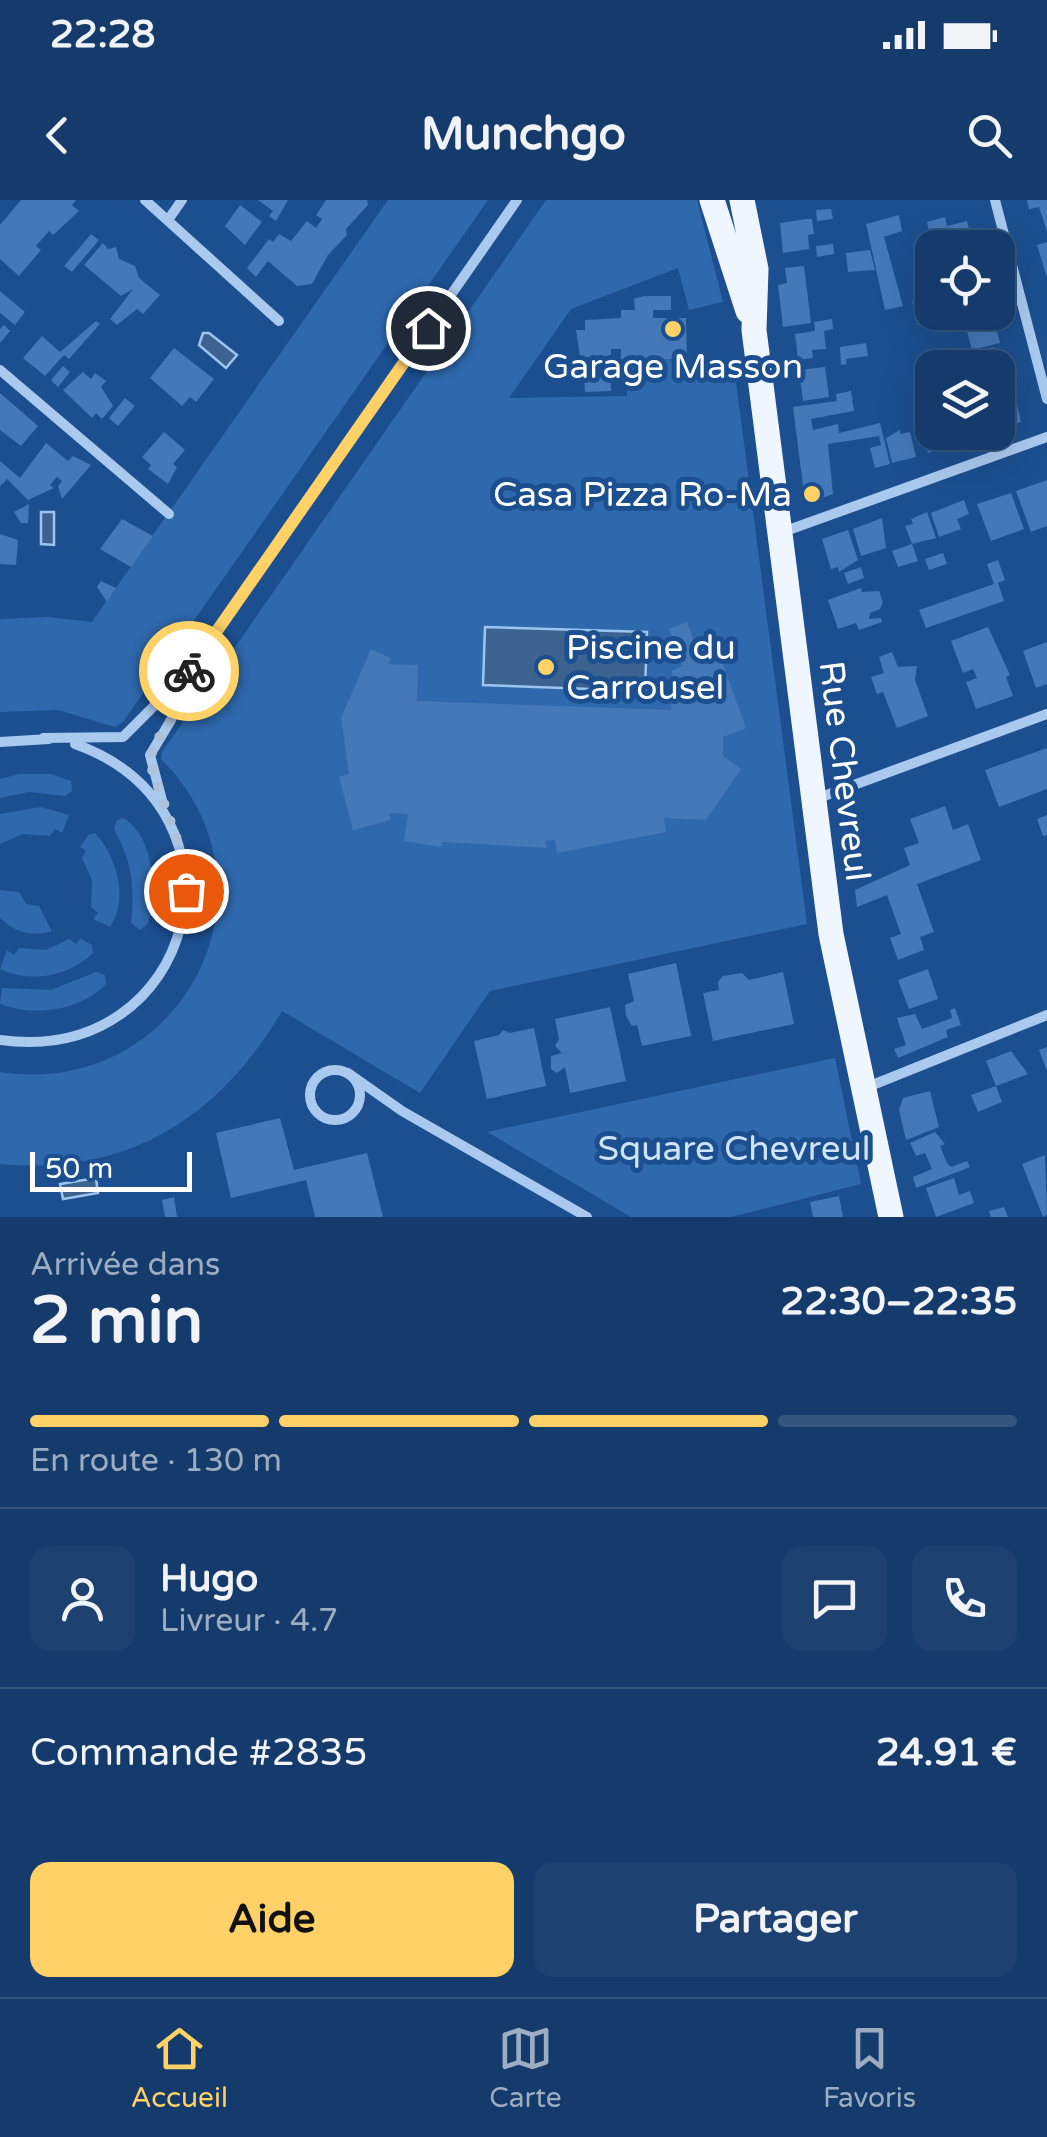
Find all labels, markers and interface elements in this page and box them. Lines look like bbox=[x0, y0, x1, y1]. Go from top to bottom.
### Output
text: 22:28 bbox=[50, 12, 155, 58]
icon: back bbox=[30, 108, 85, 163]
text: Munchgo bbox=[421, 108, 626, 162]
icon: search bbox=[962, 108, 1017, 163]
map controls bbox=[915, 230, 1015, 450]
button: locate bbox=[915, 230, 1015, 330]
pin bbox=[386, 286, 471, 371]
icon: home bbox=[401, 301, 456, 356]
marker: Garage Masson bbox=[662, 318, 684, 340]
place label: Garage Masson bbox=[543, 346, 803, 388]
button: layers bbox=[915, 350, 1015, 450]
place label: Casa Pizza Ro-Ma bbox=[493, 474, 792, 516]
marker: Casa Pizza Ro-Ma bbox=[801, 483, 823, 505]
courier bbox=[139, 621, 239, 721]
place label: Piscine du Carrousel bbox=[566, 627, 736, 709]
icon: bike bbox=[162, 644, 217, 699]
marker: Piscine du Carrousel bbox=[535, 656, 557, 678]
street label: Rue Chevreul bbox=[810, 659, 878, 884]
pin bbox=[144, 849, 229, 934]
icon: bag bbox=[159, 864, 214, 919]
park label: Square Chevreul bbox=[598, 1128, 870, 1170]
scale bar bbox=[30, 1147, 192, 1191]
text: 50 m bbox=[45, 1152, 113, 1186]
text: Arrivée dans bbox=[30, 1246, 220, 1284]
text: 22:30–22:35 bbox=[780, 1279, 1017, 1325]
text: 2 min bbox=[30, 1282, 203, 1361]
text: En route · 130 m bbox=[30, 1442, 282, 1480]
button: person bbox=[30, 1546, 135, 1651]
button: chat bbox=[782, 1546, 887, 1651]
button: phone bbox=[912, 1546, 1017, 1651]
text: Hugo bbox=[160, 1556, 258, 1602]
text: Livreur · 4.7 bbox=[160, 1602, 338, 1640]
text: Commande #2835 bbox=[30, 1730, 367, 1776]
text: 24.91 € bbox=[876, 1730, 1017, 1776]
button: Aide bbox=[30, 1862, 514, 1977]
button: Partager bbox=[534, 1862, 1017, 1977]
tab: Accueil bbox=[131, 2021, 228, 2115]
tab: Carte bbox=[489, 2021, 562, 2115]
tab: Favoris bbox=[823, 2021, 916, 2115]

